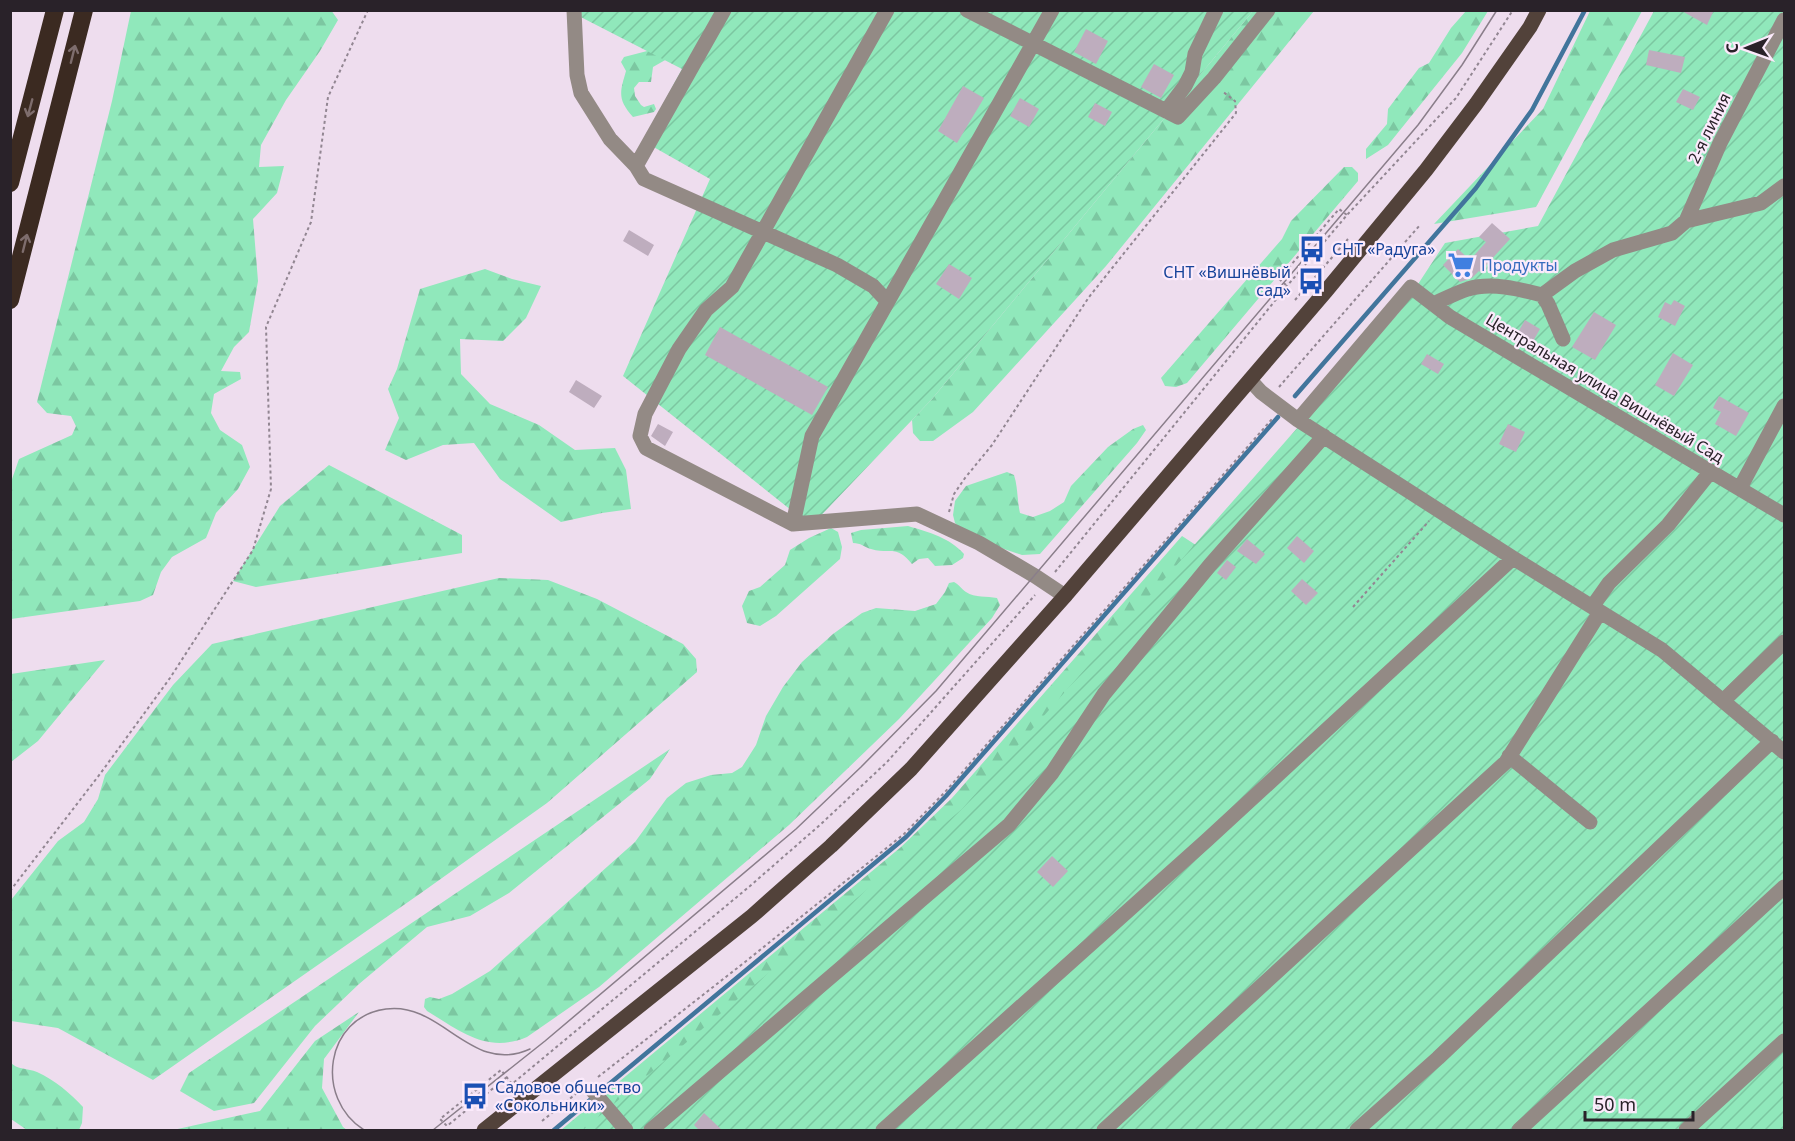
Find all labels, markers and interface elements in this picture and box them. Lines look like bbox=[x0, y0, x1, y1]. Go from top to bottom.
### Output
north arrow bbox=[1717, 18, 1777, 78]
text: С bbox=[1721, 43, 1743, 54]
one-way arrow bbox=[67, 45, 79, 64]
street label: 2-я линия bbox=[1682, 89, 1736, 167]
one-way arrow bbox=[24, 98, 35, 117]
one-way arrow bbox=[19, 234, 31, 253]
bus stop icon: СНТ «Радуга» bbox=[1297, 234, 1327, 264]
place label: СНТ «Радуга» bbox=[1332, 238, 1435, 260]
supermarket icon: Продукты bbox=[1446, 250, 1476, 280]
place label: Продукты bbox=[1481, 254, 1558, 276]
place label: СНТ «Вишнёвый сад» bbox=[1163, 261, 1291, 301]
bus stop icon: СНТ «Вишнёвый сад» bbox=[1296, 266, 1326, 296]
street label: Центральная улица Вишнёвый Сад bbox=[1482, 308, 1728, 468]
place label: Садовое общество «Сокольники» bbox=[495, 1076, 641, 1116]
bus stop icon: Садовое общество «Сокольники» bbox=[460, 1081, 490, 1111]
scale bar bbox=[1585, 1084, 1693, 1122]
text: 50 m bbox=[1594, 1092, 1636, 1116]

